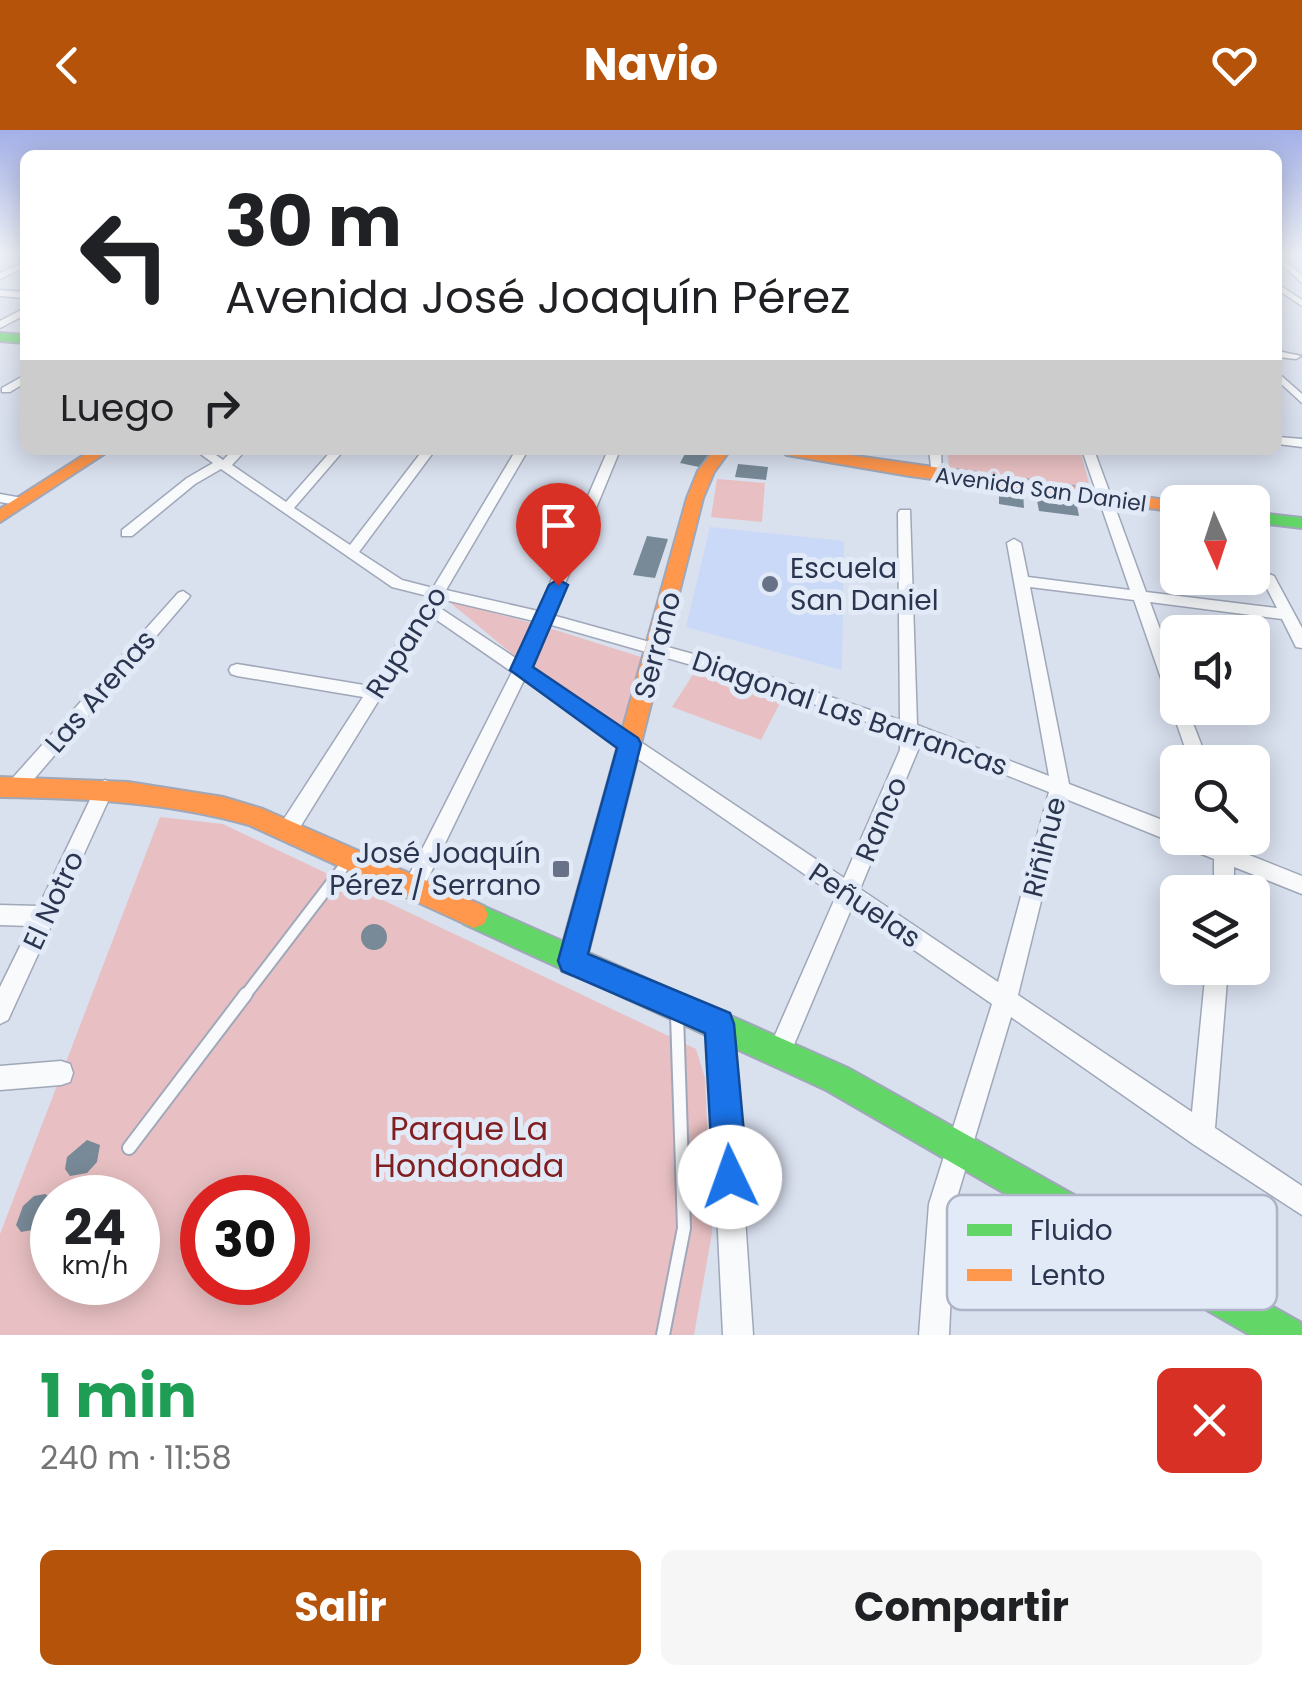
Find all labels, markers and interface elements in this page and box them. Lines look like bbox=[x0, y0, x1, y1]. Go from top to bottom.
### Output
text: Navio bbox=[584, 33, 718, 96]
icon: back bbox=[40, 38, 95, 93]
icon: heart bbox=[1207, 38, 1262, 93]
text: 30 m bbox=[225, 172, 402, 271]
icon: left bbox=[60, 190, 190, 320]
text: Avenida José Joaquín Pérez bbox=[225, 266, 851, 329]
icon: right bbox=[194, 380, 249, 435]
text: Luego bbox=[60, 381, 174, 434]
street label: Avenida San Daniel bbox=[933, 459, 1148, 520]
pin bbox=[516, 483, 601, 586]
north arrow bbox=[1160, 485, 1270, 595]
map controls bbox=[1160, 485, 1270, 985]
icon: arrive bbox=[531, 498, 586, 553]
place label: Escuela San Daniel bbox=[790, 549, 939, 620]
marker: Escuela San Daniel bbox=[759, 573, 781, 595]
street label: Rupanco bbox=[357, 579, 456, 706]
street label: Serrano bbox=[624, 587, 690, 703]
button: sound bbox=[1160, 615, 1270, 725]
street label: Las Arenas bbox=[36, 621, 165, 761]
street label: Diagonal Las Barrancas bbox=[687, 641, 1013, 786]
button: search bbox=[1160, 745, 1270, 855]
street label: Ranco bbox=[846, 771, 917, 868]
street label: Riñihue bbox=[1013, 793, 1076, 901]
place label: José Joaquín Pérez / Serrano bbox=[329, 834, 541, 905]
street label: El Notro bbox=[14, 844, 93, 956]
street label: Peñuelas bbox=[801, 854, 928, 957]
marker: José Joaquín Pérez / Serrano bbox=[550, 858, 572, 880]
button: layers bbox=[1160, 875, 1270, 985]
park label: Parque La Hondonada bbox=[374, 1106, 564, 1188]
position arrow bbox=[678, 1125, 782, 1229]
speed limit sign: 30 bbox=[180, 1175, 310, 1305]
text: 24 bbox=[64, 1192, 126, 1263]
legend bbox=[947, 1195, 1277, 1310]
text: Fluido bbox=[1030, 1211, 1113, 1250]
text: km/h bbox=[62, 1248, 128, 1283]
text: Lento bbox=[1030, 1256, 1106, 1295]
text: 1 min bbox=[40, 1354, 197, 1438]
button: close bbox=[1157, 1368, 1262, 1473]
text: 240 m · 11:58 bbox=[40, 1435, 232, 1480]
button: Salir bbox=[40, 1550, 641, 1665]
button: Compartir bbox=[661, 1550, 1262, 1665]

